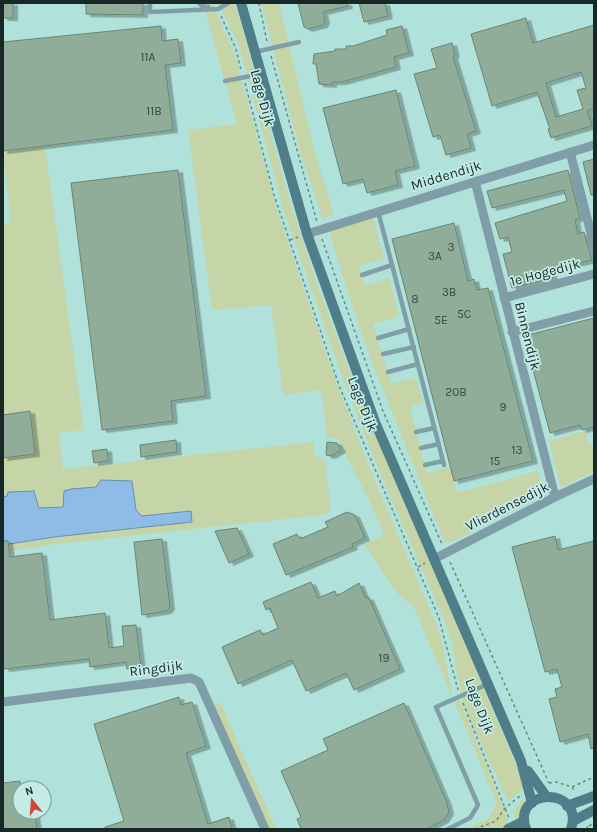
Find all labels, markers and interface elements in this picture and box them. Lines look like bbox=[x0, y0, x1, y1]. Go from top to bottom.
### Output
house number: 11A bbox=[141, 50, 156, 64]
street label: Lage Dijk bbox=[247, 68, 278, 129]
house number: 11B bbox=[146, 104, 162, 118]
street label: Middendijk bbox=[409, 157, 484, 194]
house number: 3 bbox=[447, 240, 455, 254]
house number: 3A bbox=[428, 249, 442, 263]
street label: 1e Hogedijk bbox=[508, 255, 582, 290]
house number: 3B bbox=[442, 285, 456, 299]
house number: 8 bbox=[411, 292, 419, 306]
street label: Binnendijk bbox=[511, 300, 544, 372]
house number: 5C bbox=[457, 307, 471, 321]
house number: 5E bbox=[434, 313, 448, 327]
street label: Lage Dijk bbox=[344, 374, 381, 435]
house number: 20B bbox=[445, 385, 467, 399]
house number: 9 bbox=[500, 400, 507, 414]
house number: 13 bbox=[511, 443, 523, 457]
house number: 15 bbox=[490, 454, 501, 468]
street label: Vlierdensedijk bbox=[463, 478, 552, 535]
house number: 19 bbox=[379, 651, 389, 665]
street label: Ringdijk bbox=[128, 657, 184, 680]
street label: Lage Dijk bbox=[461, 676, 498, 737]
north arrow bbox=[12, 780, 52, 820]
text: N bbox=[24, 784, 35, 798]

